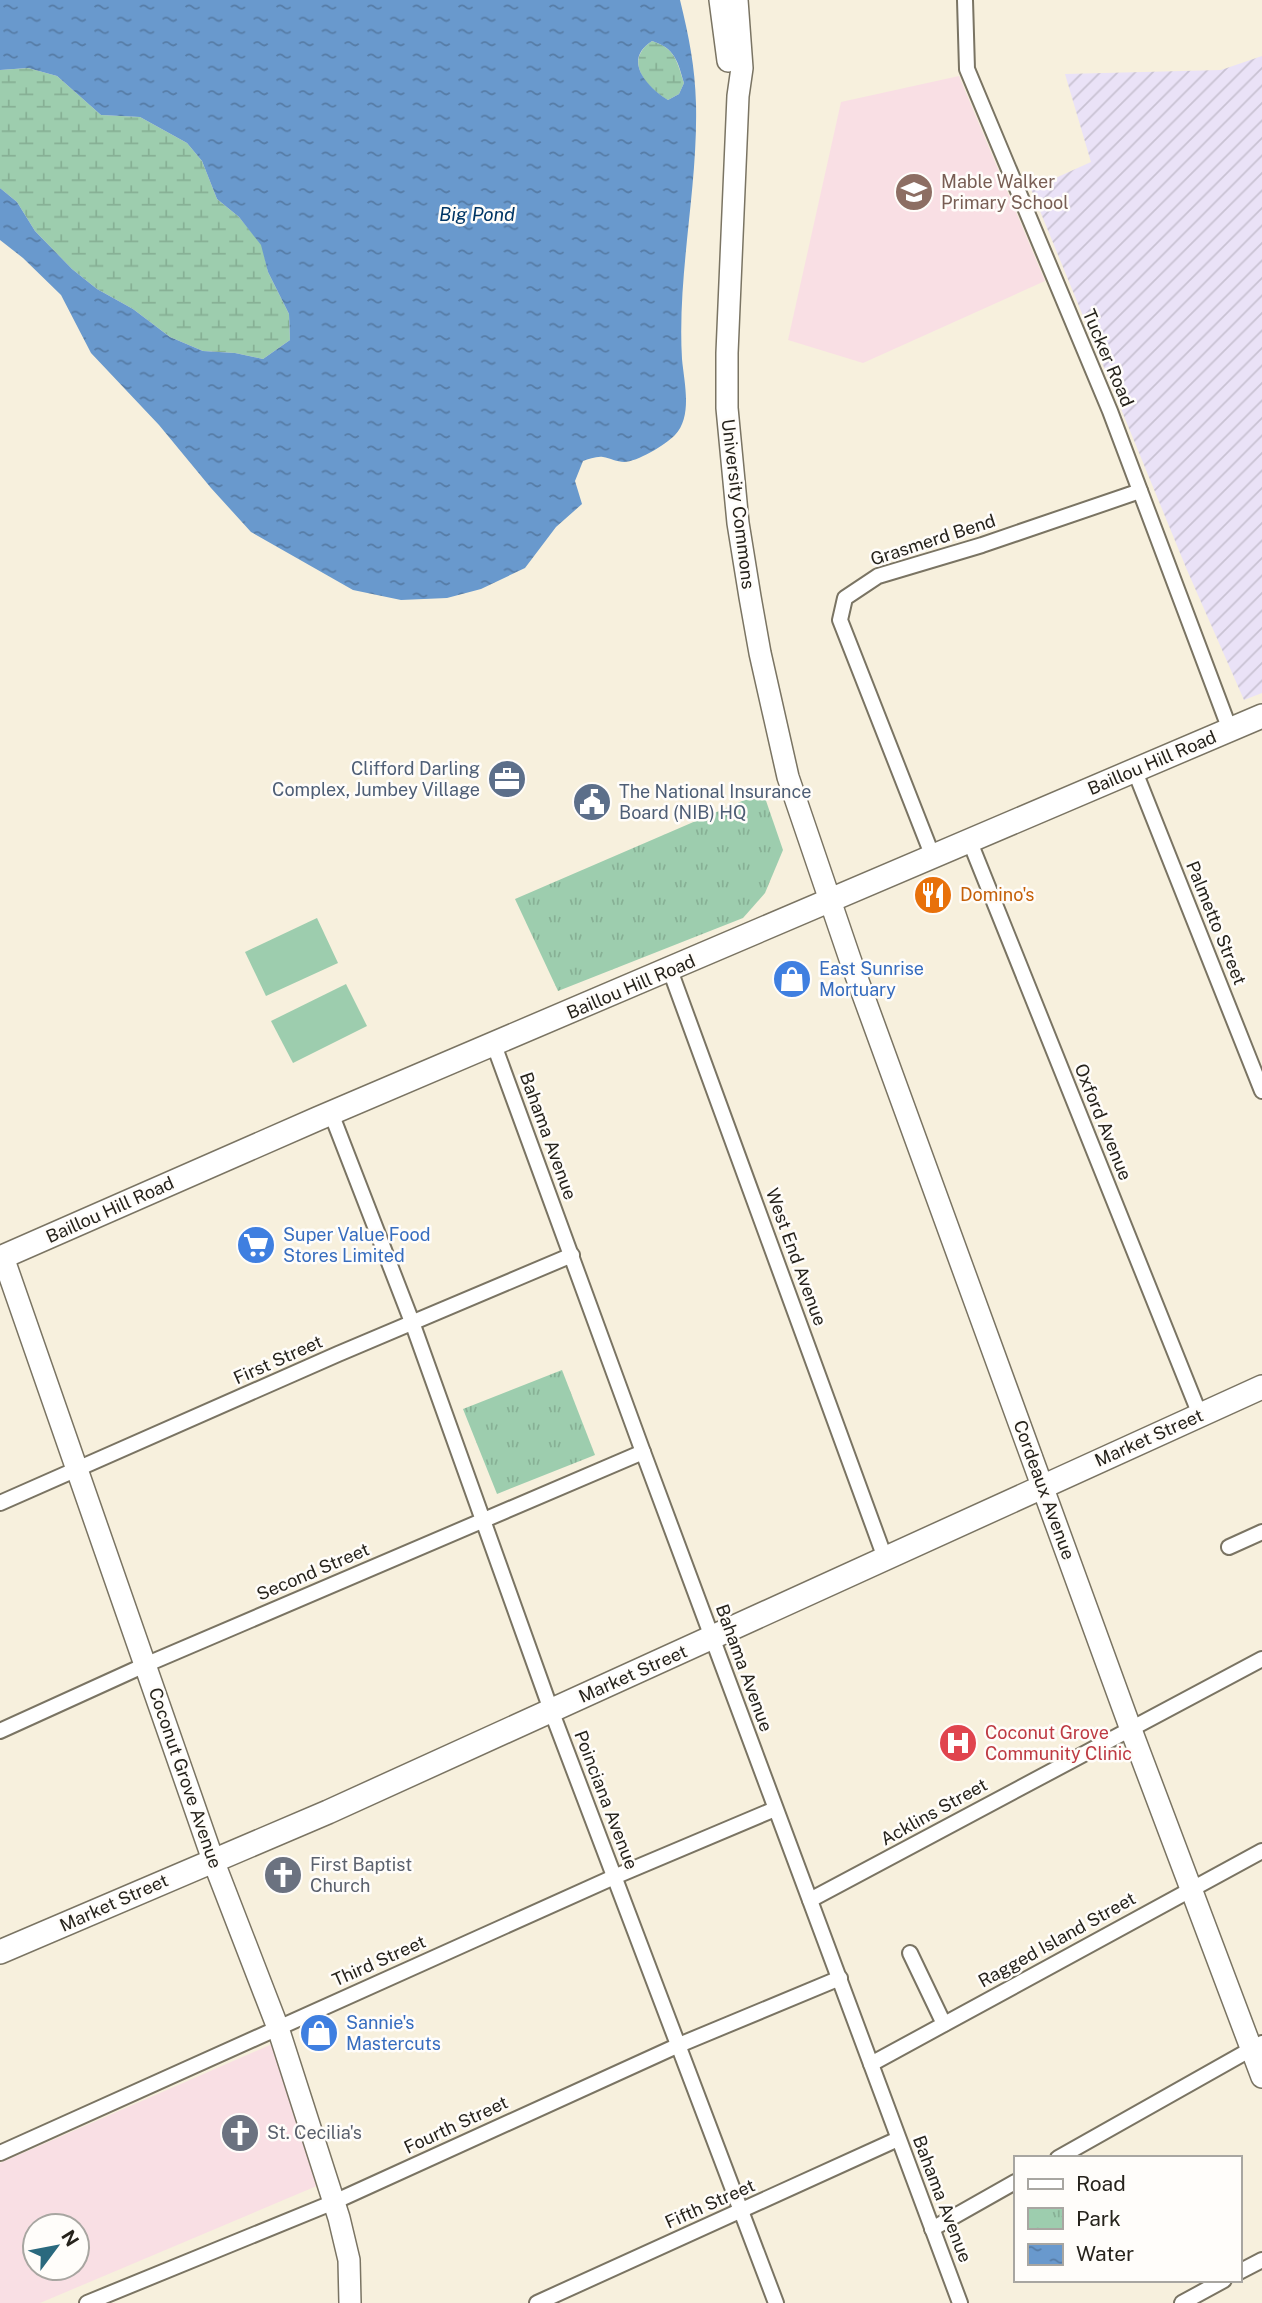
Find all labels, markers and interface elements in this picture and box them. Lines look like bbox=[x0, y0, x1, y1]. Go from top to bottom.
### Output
school or university icon: Mable Walker Primary School bbox=[893, 171, 935, 213]
place label: Mable Walker Primary School bbox=[941, 171, 1069, 213]
water label: Big Pond bbox=[439, 203, 515, 225]
street label: Tucker Road bbox=[1079, 306, 1138, 410]
street label: University Commons bbox=[718, 418, 759, 590]
street label: Grasmerd Bend bbox=[868, 509, 998, 570]
street label: Baillou Hill Road bbox=[1084, 726, 1219, 799]
place label: Clifford Darling Complex, Jumbey Village bbox=[272, 758, 480, 800]
office icon: Clifford Darling Complex, Jumbey Village bbox=[486, 758, 528, 800]
public building icon: The National Insurance Board (NIB) HQ bbox=[571, 781, 613, 823]
place label: The National Insurance Board (NIB) HQ bbox=[619, 781, 811, 823]
street label: Palmetto Street bbox=[1182, 858, 1251, 988]
restaurant icon: Domino's bbox=[912, 874, 954, 916]
place label: Domino's bbox=[960, 884, 1034, 905]
street label: Baillou Hill Road bbox=[563, 950, 698, 1023]
shop icon: East Sunrise Mortuary bbox=[771, 958, 813, 1000]
place label: East Sunrise Mortuary bbox=[819, 958, 924, 1000]
street label: Oxford Avenue bbox=[1070, 1060, 1136, 1183]
street label: Bahama Avenue bbox=[516, 1069, 581, 1202]
street label: Baillou Hill Road bbox=[43, 1172, 177, 1247]
street label: West End Avenue bbox=[762, 1185, 831, 1329]
supermarket icon: Super Value Food Stores Limited bbox=[235, 1224, 277, 1266]
place label: Super Value Food Stores Limited bbox=[283, 1224, 430, 1266]
street label: First Street bbox=[230, 1331, 326, 1388]
street label: Market Street bbox=[1091, 1404, 1206, 1471]
street label: Cordeaux Avenue bbox=[1009, 1417, 1079, 1562]
street label: Second Street bbox=[253, 1538, 372, 1605]
street label: Bahama Avenue bbox=[712, 1601, 777, 1734]
street label: Market Street bbox=[575, 1640, 690, 1707]
street label: Coconut Grove Avenue bbox=[145, 1685, 226, 1871]
hospital icon: Coconut Grove Community Clinic bbox=[937, 1722, 979, 1764]
place label: Coconut Grove Community Clinic bbox=[985, 1722, 1132, 1764]
street label: Poinciana Avenue bbox=[570, 1727, 643, 1872]
street label: Acklins Street bbox=[877, 1774, 991, 1849]
church icon: First Baptist Church bbox=[262, 1854, 304, 1896]
place label: First Baptist Church bbox=[310, 1854, 412, 1896]
street label: Market Street bbox=[56, 1869, 171, 1936]
street label: Ragged Island Street bbox=[974, 1888, 1139, 1992]
street label: Third Street bbox=[329, 1931, 429, 1991]
shop icon: Sannie's Mastercuts bbox=[298, 2012, 340, 2054]
place label: Sannie's Mastercuts bbox=[346, 2012, 441, 2054]
street label: Fourth Street bbox=[400, 2091, 511, 2158]
church icon: St. Cecilia's bbox=[219, 2112, 261, 2154]
place label: St. Cecilia's bbox=[267, 2122, 362, 2143]
street label: Bahama Avenue bbox=[909, 2133, 976, 2265]
legend bbox=[1014, 2156, 1241, 2282]
text: Road bbox=[1076, 2171, 1126, 2196]
street label: Fifth Street bbox=[662, 2174, 758, 2233]
text: Park bbox=[1076, 2206, 1121, 2231]
north arrow bbox=[21, 2212, 91, 2282]
text: N bbox=[57, 2226, 84, 2250]
text: Water bbox=[1076, 2241, 1134, 2266]

